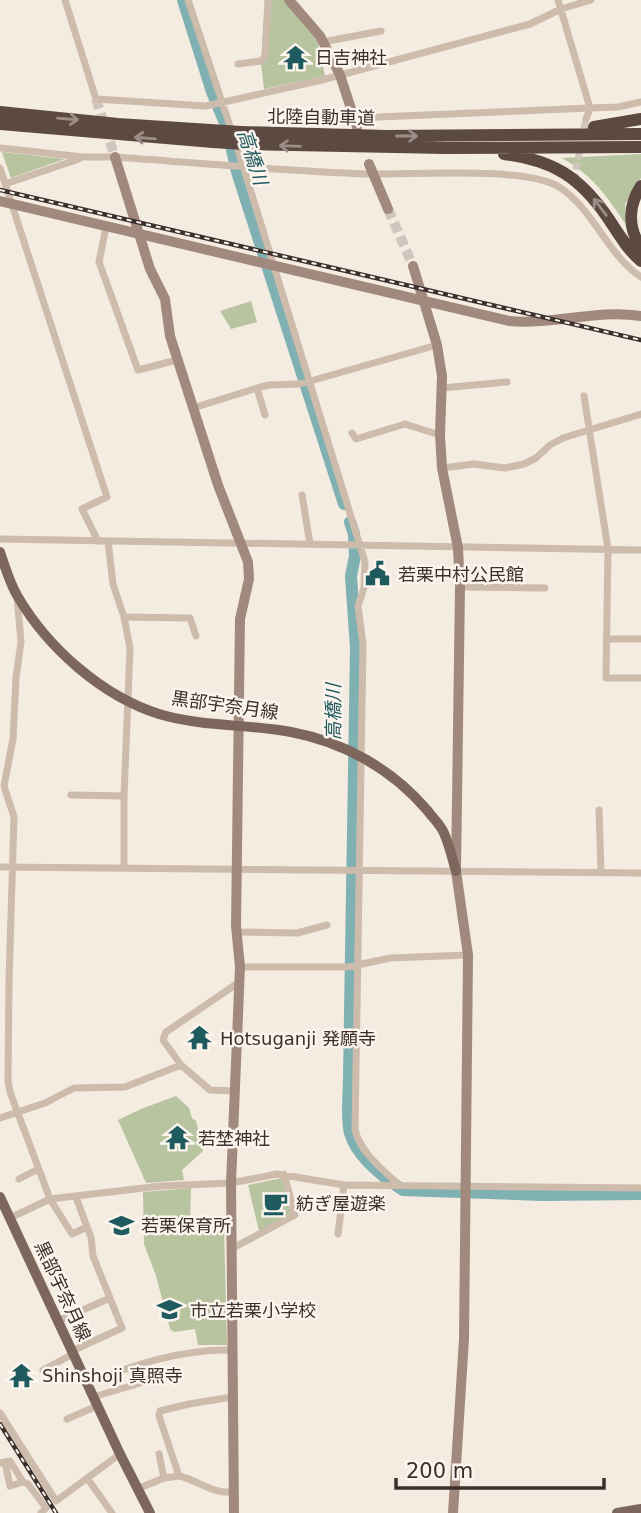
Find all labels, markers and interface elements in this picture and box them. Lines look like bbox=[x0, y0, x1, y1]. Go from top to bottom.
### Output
temple icon: 日吉神社 bbox=[281, 43, 309, 71]
place label: 日吉神社 bbox=[315, 47, 387, 68]
street label: 北陸自動車道 bbox=[267, 106, 375, 128]
one-way arrow bbox=[56, 113, 79, 126]
water label: 高橋川 bbox=[234, 126, 273, 189]
one-way arrow bbox=[395, 129, 418, 143]
one-way arrow bbox=[134, 131, 157, 144]
one-way arrow bbox=[279, 139, 302, 152]
one-way arrow bbox=[593, 198, 607, 217]
public building icon: 若栗中村公民館 bbox=[364, 560, 392, 588]
place label: 若栗中村公民館 bbox=[398, 564, 524, 585]
water label: 高橋川 bbox=[322, 682, 344, 741]
street label: 黒部宇奈月線 bbox=[170, 687, 280, 723]
temple icon: Hotsuganji 発願寺 bbox=[186, 1024, 214, 1052]
place label: Hotsuganji 発願寺 bbox=[220, 1028, 376, 1049]
temple icon: 若埜神社 bbox=[164, 1124, 192, 1152]
place label: 若埜神社 bbox=[198, 1128, 270, 1149]
cafe icon: 紡ぎ屋遊楽 bbox=[262, 1189, 290, 1217]
place label: 紡ぎ屋遊楽 bbox=[296, 1193, 386, 1214]
school or university icon: 若栗保育所 bbox=[107, 1211, 135, 1239]
place label: 若栗保育所 bbox=[141, 1215, 231, 1236]
street label: 黒部宇奈月線 bbox=[31, 1238, 95, 1344]
school or university icon: 市立若栗小学校 bbox=[156, 1296, 184, 1324]
place label: 市立若栗小学校 bbox=[190, 1300, 316, 1321]
temple icon: Shinshoji 真照寺 bbox=[8, 1361, 36, 1389]
place label: Shinshoji 真照寺 bbox=[42, 1365, 183, 1386]
scale bar bbox=[396, 1446, 604, 1490]
text: 200 m bbox=[406, 1459, 473, 1483]

